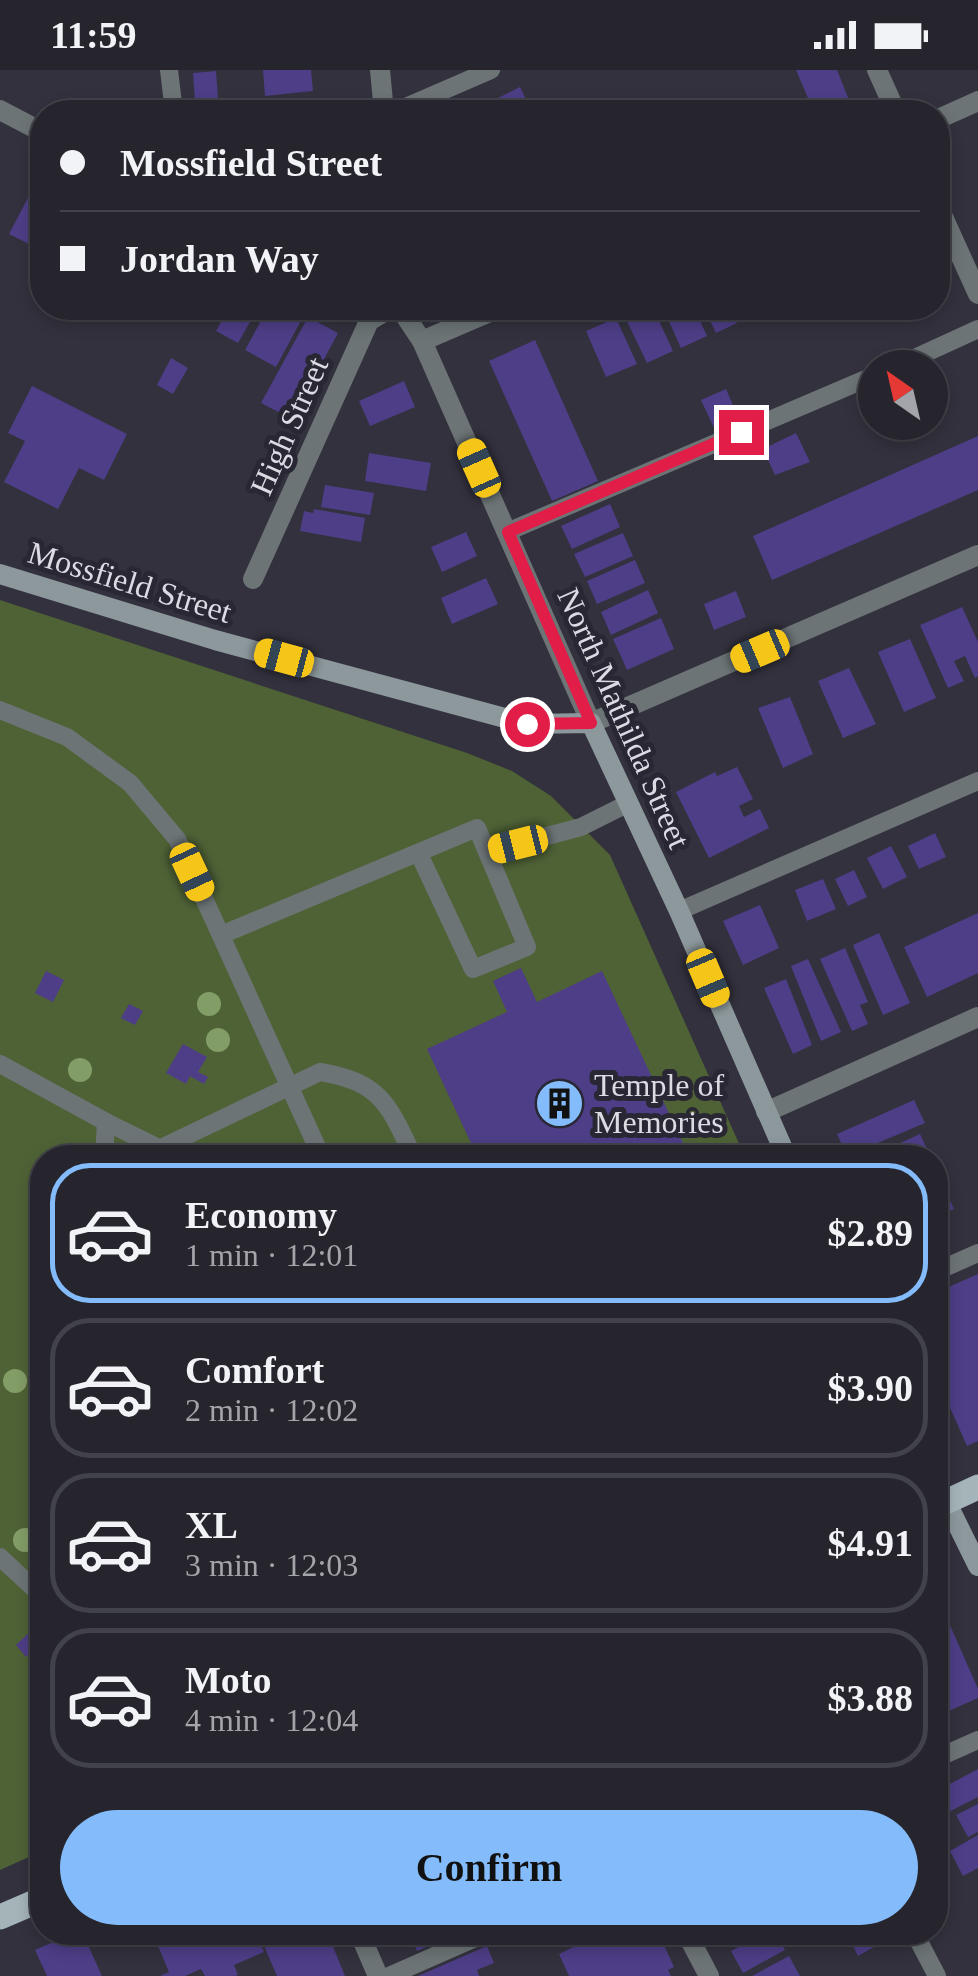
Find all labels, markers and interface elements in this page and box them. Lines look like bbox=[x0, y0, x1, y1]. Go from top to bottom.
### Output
text: 11:59 bbox=[50, 14, 137, 56]
text: Mossfield Street bbox=[120, 142, 382, 184]
text: Jordan Way bbox=[120, 238, 319, 280]
north arrow bbox=[858, 350, 948, 440]
map controls bbox=[858, 350, 948, 440]
street label: High Street bbox=[243, 352, 335, 500]
route end bbox=[719, 410, 764, 455]
car bbox=[453, 434, 505, 502]
street label: Mossfield Street bbox=[24, 534, 236, 630]
street label: North Mathilda Street bbox=[550, 582, 698, 854]
car bbox=[727, 625, 793, 677]
car bbox=[251, 636, 317, 680]
route start bbox=[505, 702, 550, 747]
car bbox=[485, 822, 551, 866]
car bbox=[166, 838, 218, 906]
car bbox=[682, 945, 734, 1011]
place label: Temple of Memories bbox=[594, 1067, 725, 1140]
building icon: Temple of Memories bbox=[533, 1077, 585, 1129]
icon: car bbox=[65, 1188, 155, 1278]
text: Economy bbox=[185, 1194, 337, 1236]
text: $2.89 bbox=[828, 1212, 913, 1254]
text: 1 min · 12:01 bbox=[185, 1237, 358, 1273]
icon: car bbox=[65, 1343, 155, 1433]
text: Comfort bbox=[185, 1349, 324, 1391]
text: $3.90 bbox=[828, 1367, 913, 1409]
text: 2 min · 12:02 bbox=[185, 1392, 358, 1428]
icon: car bbox=[65, 1498, 155, 1588]
text: XL bbox=[185, 1504, 238, 1546]
text: $4.91 bbox=[828, 1522, 913, 1564]
text: 3 min · 12:03 bbox=[185, 1547, 358, 1583]
icon: car bbox=[65, 1653, 155, 1743]
text: Moto bbox=[185, 1659, 272, 1701]
text: $3.88 bbox=[828, 1677, 913, 1719]
text: 4 min · 12:04 bbox=[185, 1702, 358, 1738]
button: Confirm bbox=[60, 1810, 918, 1925]

